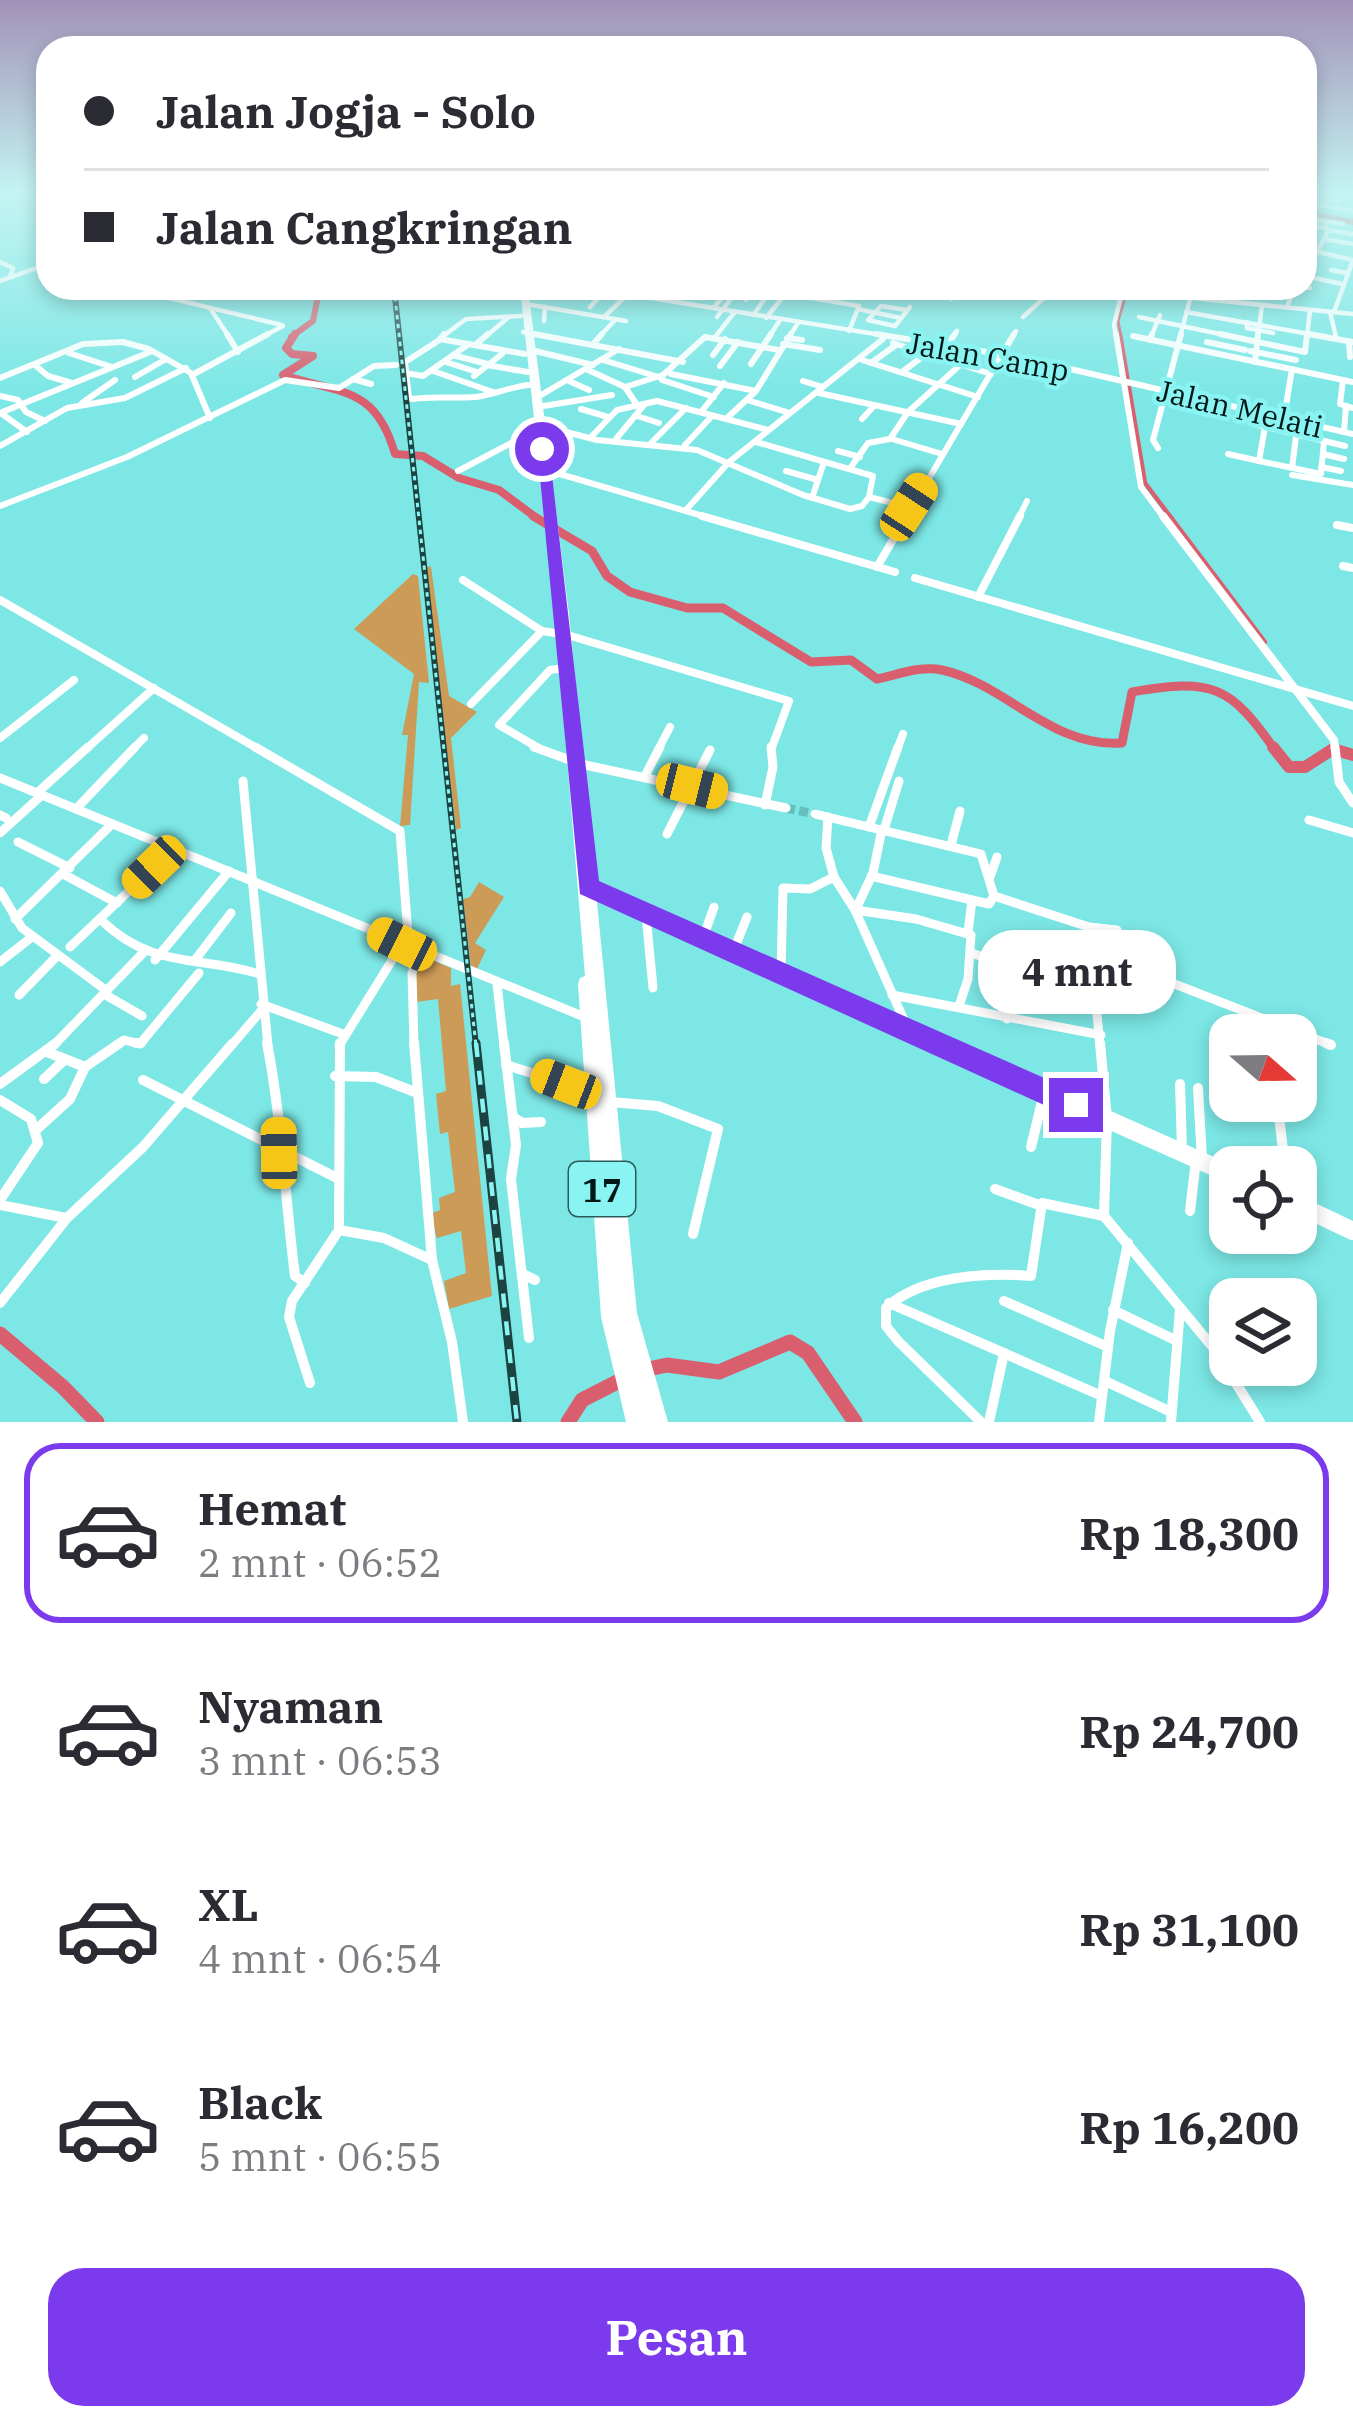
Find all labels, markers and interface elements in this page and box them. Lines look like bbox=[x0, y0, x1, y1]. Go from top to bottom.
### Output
text: Jalan Jogja - Solo bbox=[156, 82, 536, 140]
text: Jalan Cangkringan bbox=[156, 198, 573, 256]
street label: Jalan Camp bbox=[904, 323, 1072, 389]
street label: Jalan Melati bbox=[1153, 370, 1327, 446]
route start bbox=[515, 422, 569, 476]
car bbox=[874, 467, 944, 547]
car bbox=[653, 760, 731, 812]
car bbox=[116, 829, 192, 905]
car bbox=[362, 912, 442, 976]
callout: 4 mnt bbox=[977, 931, 1175, 1015]
text: 4 mnt bbox=[1022, 946, 1132, 997]
north arrow bbox=[1209, 1014, 1317, 1122]
map controls bbox=[1209, 1014, 1317, 1386]
car bbox=[526, 1054, 606, 1114]
route end bbox=[1049, 1078, 1103, 1132]
car bbox=[260, 1117, 298, 1189]
button: locate bbox=[1209, 1146, 1317, 1254]
road number: 17 bbox=[569, 1162, 635, 1216]
button: layers bbox=[1209, 1278, 1317, 1386]
icon: car bbox=[54, 1479, 162, 1587]
text: Hemat bbox=[198, 1479, 346, 1537]
text: Rp 18,300 bbox=[1079, 1504, 1299, 1562]
text: 2 mnt · 06:52 bbox=[198, 1537, 442, 1588]
icon: car bbox=[54, 1677, 162, 1785]
text: Nyaman bbox=[198, 1677, 383, 1735]
text: Rp 24,700 bbox=[1079, 1702, 1299, 1760]
text: 3 mnt · 06:53 bbox=[198, 1735, 442, 1786]
icon: car bbox=[54, 1875, 162, 1983]
text: XL bbox=[198, 1875, 259, 1933]
text: Rp 31,100 bbox=[1079, 1900, 1299, 1958]
text: 4 mnt · 06:54 bbox=[198, 1933, 442, 1984]
icon: car bbox=[54, 2073, 162, 2181]
text: Black bbox=[198, 2073, 322, 2131]
text: Rp 16,200 bbox=[1079, 2098, 1299, 2156]
text: 5 mnt · 06:55 bbox=[198, 2131, 442, 2182]
button: Pesan bbox=[48, 2268, 1305, 2406]

